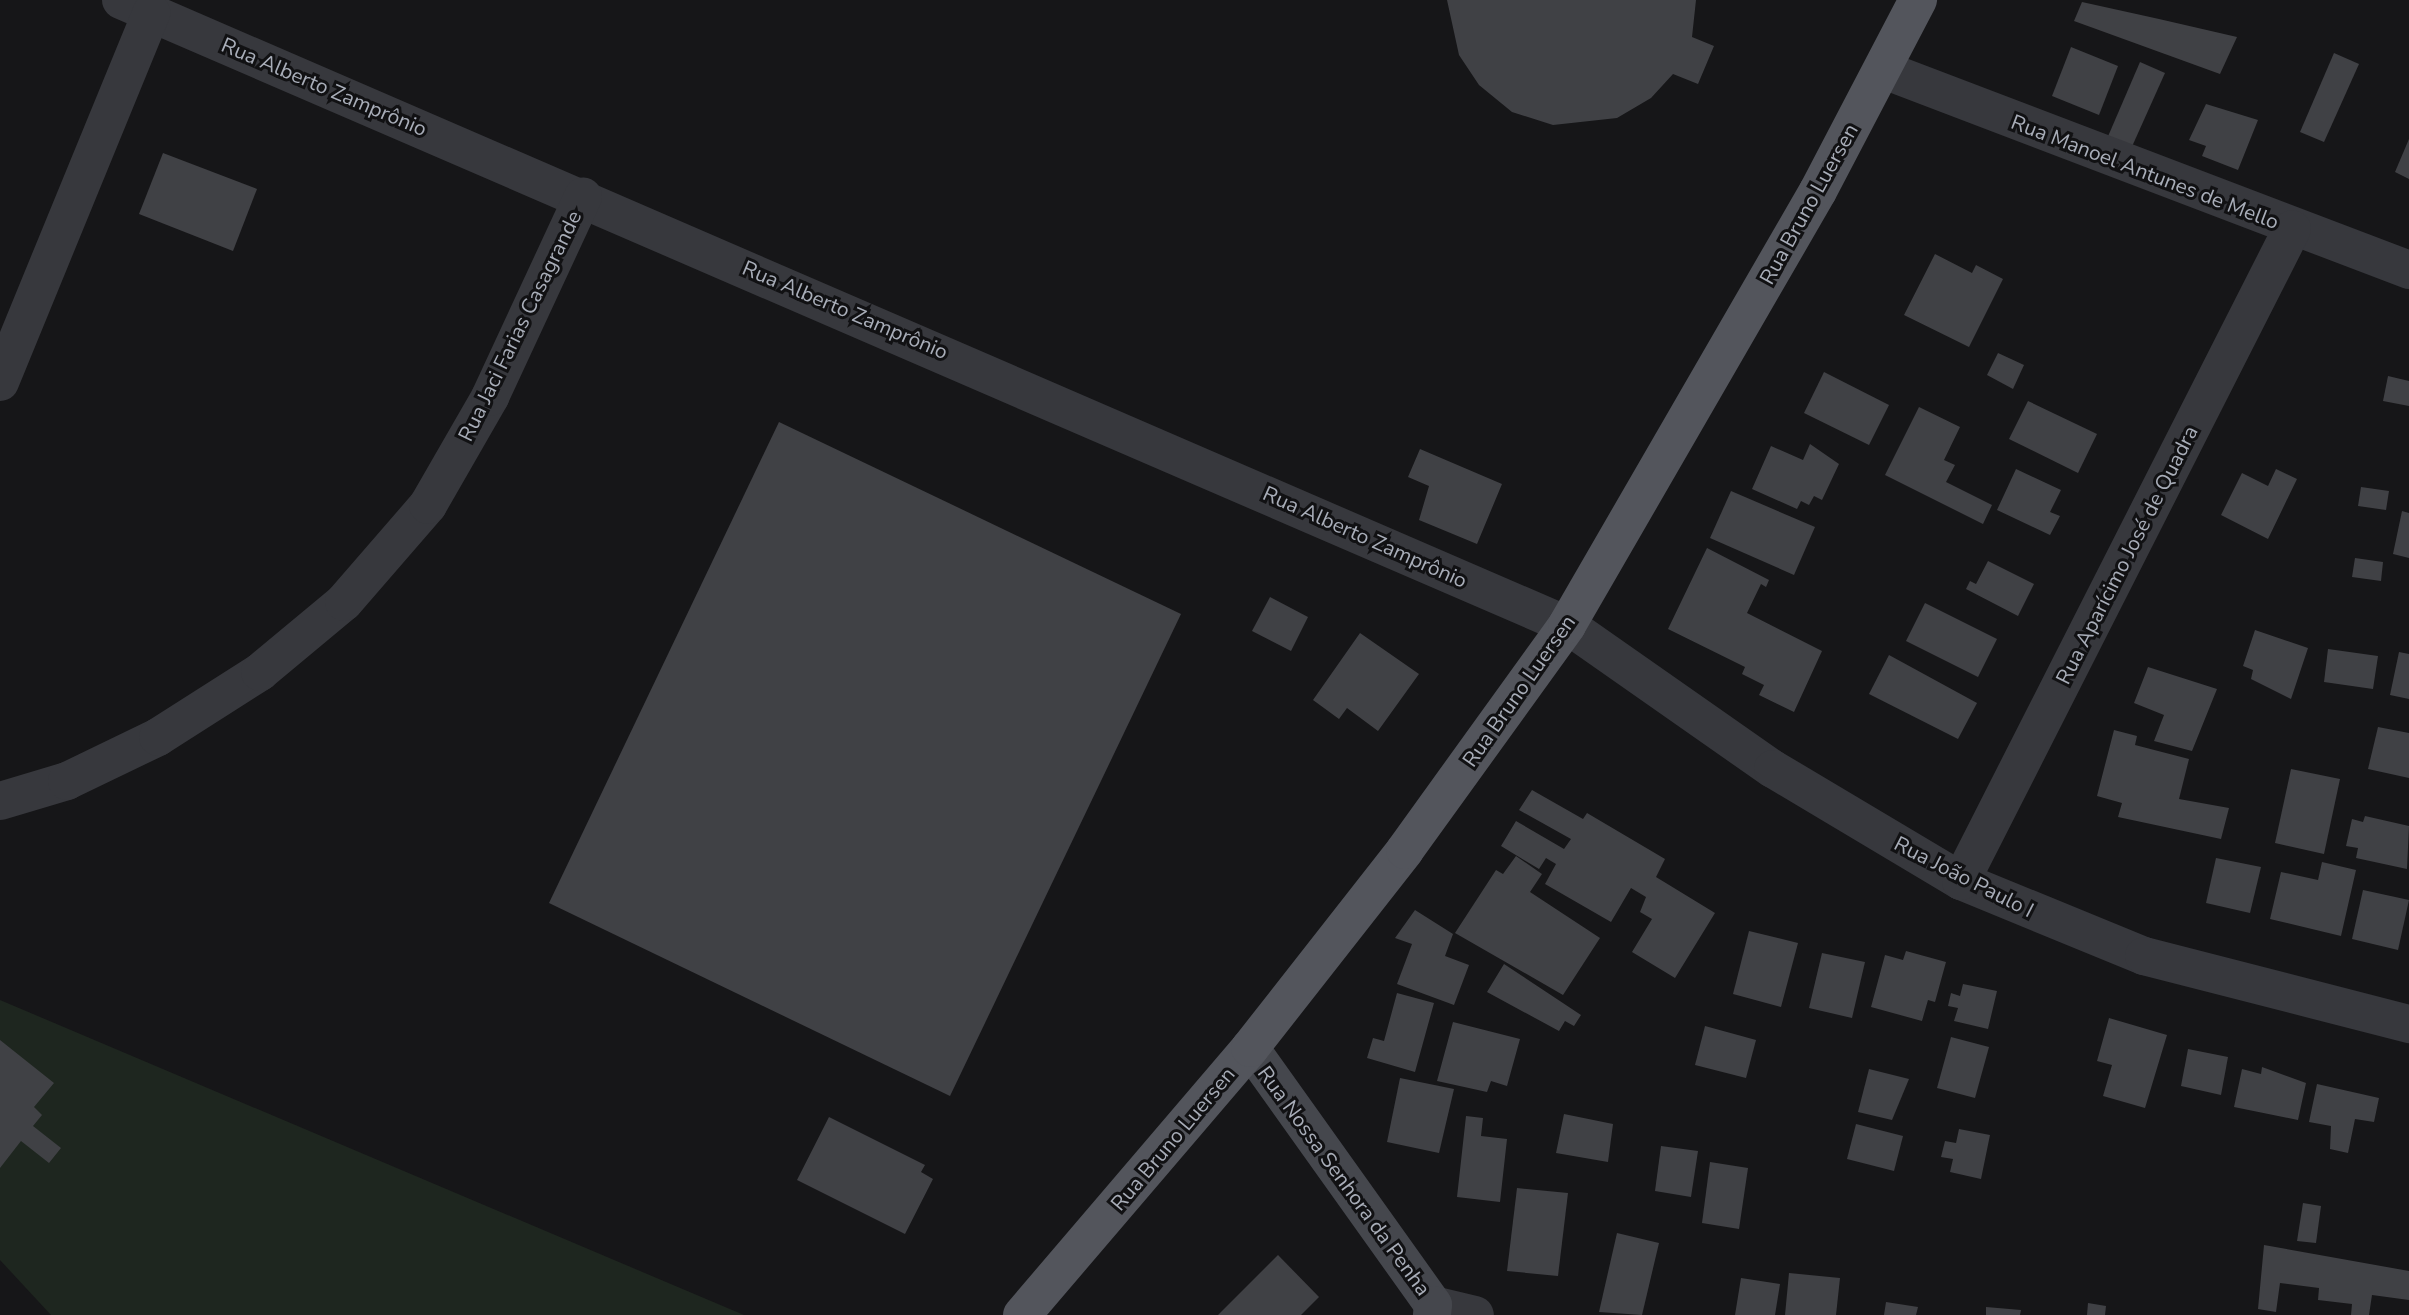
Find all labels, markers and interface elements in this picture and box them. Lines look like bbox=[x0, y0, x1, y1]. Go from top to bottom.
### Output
street label: Rua Alberto Zamprônio bbox=[217, 32, 431, 142]
street label: Rua Manoel Antunes de Mello bbox=[2008, 109, 2282, 235]
street label: Rua Bruno Luersen bbox=[1754, 119, 1864, 289]
street label: Rua Jaci Farias Casagrande bbox=[453, 206, 587, 446]
street label: Rua Alberto Zamprônio bbox=[738, 255, 952, 365]
street label: Rua Aparícimo José de Quadra bbox=[2051, 421, 2203, 689]
street label: Rua Alberto Zamprônio bbox=[1259, 481, 1471, 593]
street label: Rua Bruno Luersen bbox=[1457, 610, 1581, 772]
street label: Rua João Paulo I bbox=[1890, 831, 2038, 923]
street label: Rua Nossa Senhora da Penha bbox=[1252, 1061, 1436, 1301]
street label: Rua Bruno Luersen bbox=[1106, 1062, 1240, 1216]

